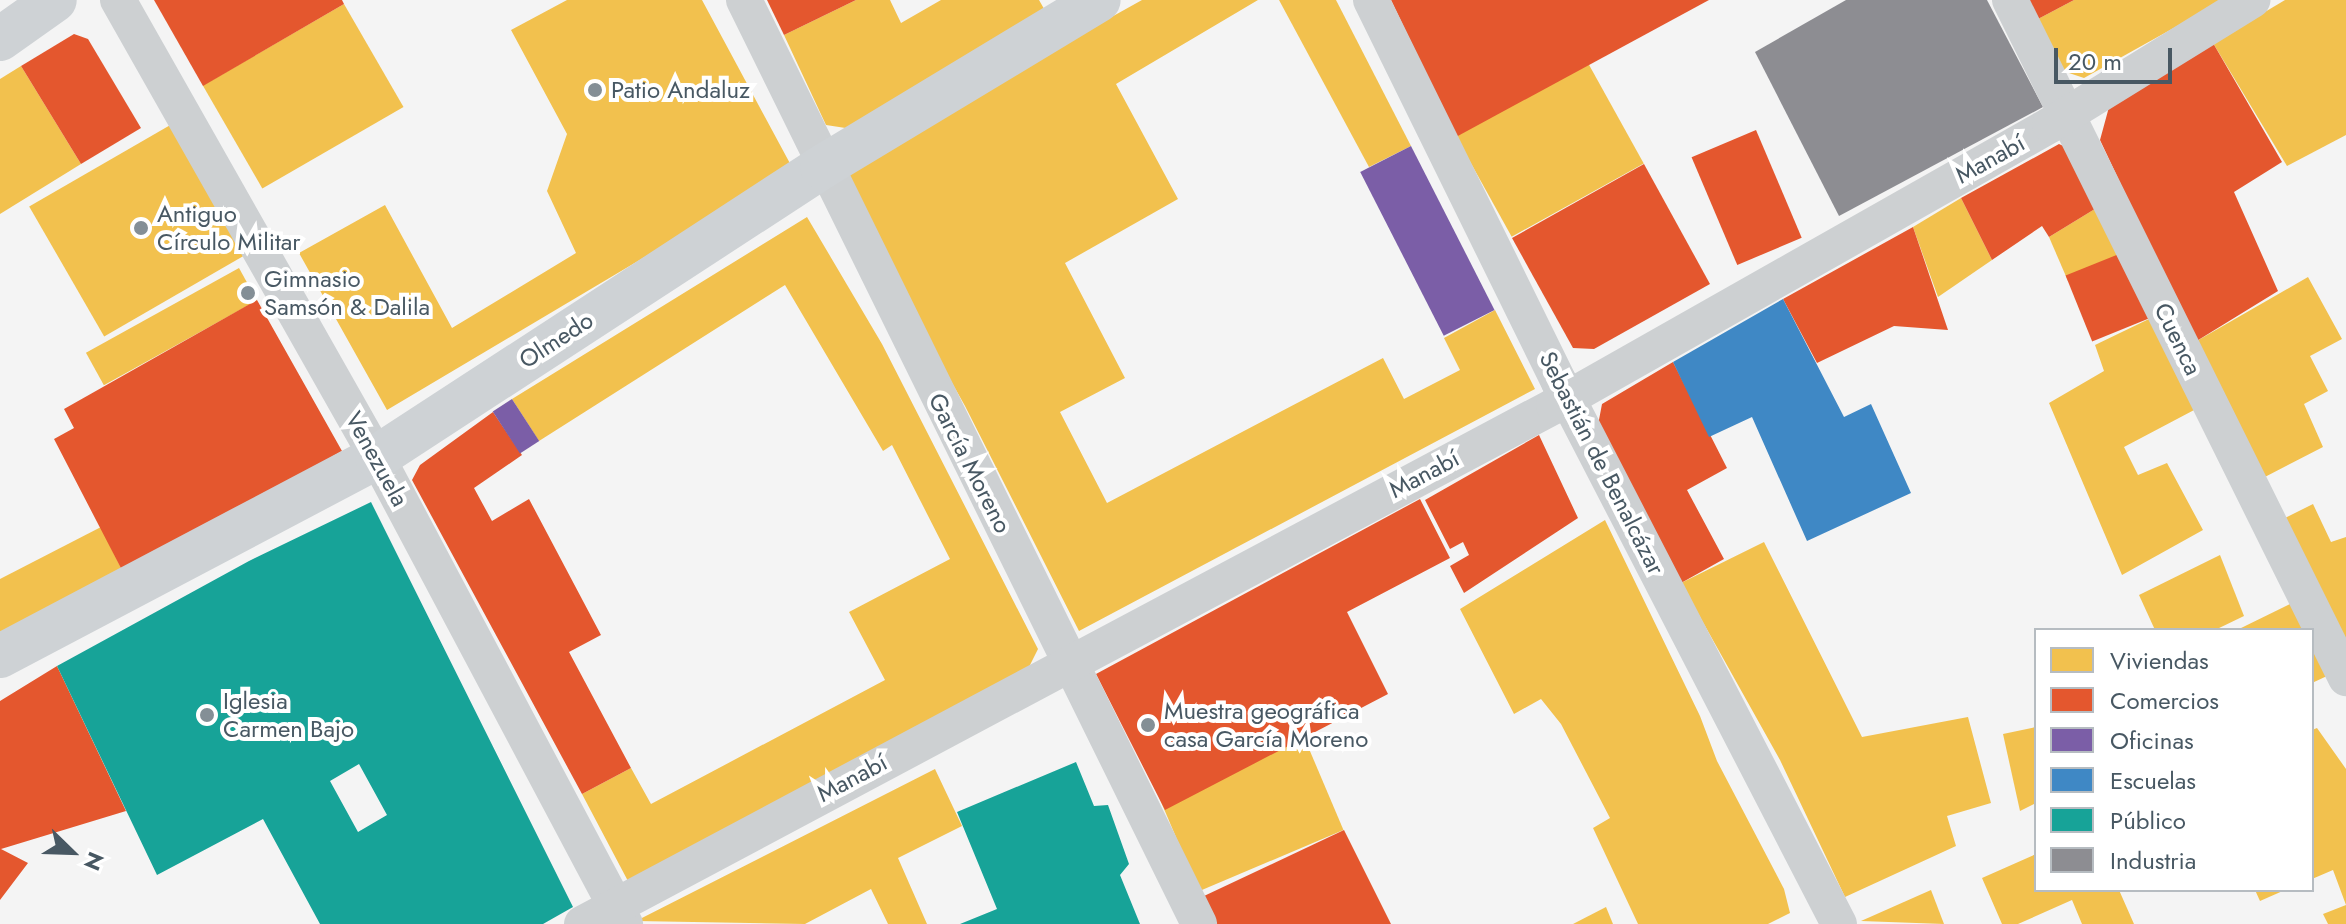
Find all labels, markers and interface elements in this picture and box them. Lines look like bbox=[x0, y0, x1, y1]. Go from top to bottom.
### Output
scale bar bbox=[2058, 32, 2176, 82]
text: 20 m bbox=[2068, 44, 2122, 79]
place label: Patio Andaluz bbox=[611, 76, 750, 104]
marker: Patio Andaluz bbox=[586, 81, 604, 99]
street label: Manabí bbox=[1950, 128, 2030, 190]
place label: Antiguo Círculo Militar bbox=[157, 200, 300, 256]
marker: Antiguo Círculo Militar bbox=[132, 219, 150, 237]
place label: Gimnasio Samsón & Dalila bbox=[264, 265, 430, 321]
marker: Gimnasio Samsón & Dalila bbox=[239, 284, 257, 302]
street label: Cuenca bbox=[2148, 298, 2208, 380]
street label: Olmedo bbox=[514, 305, 598, 375]
street label: Sebastián de Benalcázar bbox=[1533, 347, 1671, 579]
street label: García Moreno bbox=[922, 388, 1018, 538]
street label: Venezuela bbox=[339, 407, 415, 511]
street label: Manabí bbox=[1384, 444, 1464, 504]
legend bbox=[2034, 628, 2314, 892]
text: Viviendas bbox=[2110, 643, 2209, 678]
text: Comercios bbox=[2110, 683, 2219, 718]
place label: Iglesia Carmen Bajo bbox=[223, 687, 354, 743]
place label: Muestra geográfica casa García Moreno bbox=[1164, 697, 1368, 753]
marker: Iglesia Carmen Bajo bbox=[198, 706, 216, 724]
marker: Muestra geográfica casa García Moreno bbox=[1139, 716, 1157, 734]
text: Oficinas bbox=[2110, 723, 2194, 758]
street label: Manabí bbox=[812, 748, 892, 808]
text: Escuelas bbox=[2110, 763, 2196, 798]
text: Público bbox=[2110, 803, 2186, 838]
north arrow bbox=[32, 812, 112, 892]
text: Industria bbox=[2110, 843, 2196, 878]
text: N bbox=[76, 847, 112, 876]

